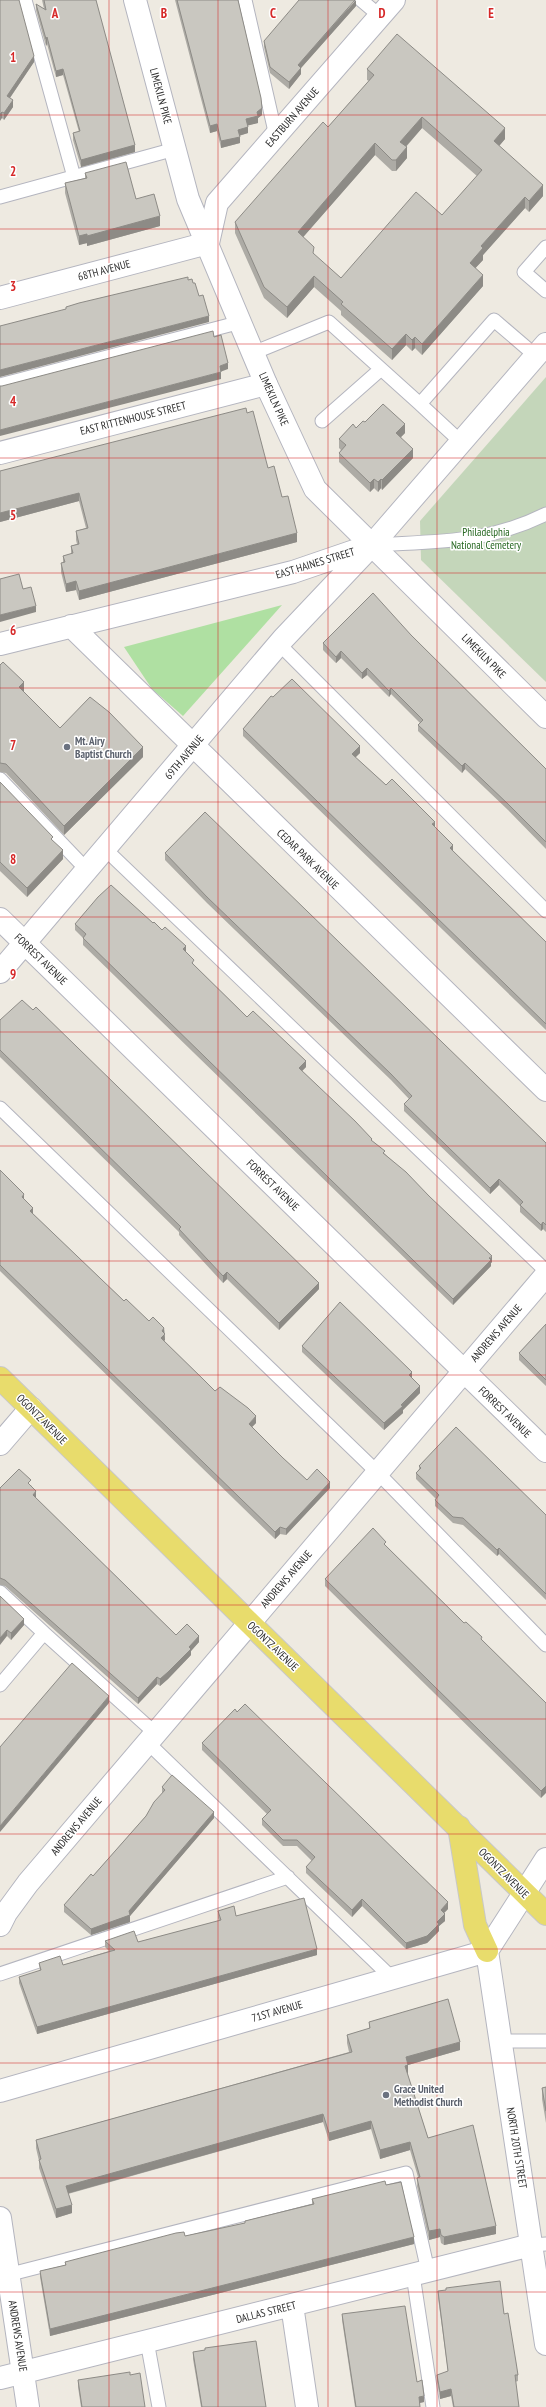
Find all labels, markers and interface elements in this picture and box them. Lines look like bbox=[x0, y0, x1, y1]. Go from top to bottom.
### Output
text: A bbox=[51, 5, 59, 22]
text: B bbox=[161, 5, 167, 22]
text: C bbox=[270, 5, 276, 22]
text: D bbox=[379, 5, 386, 22]
text: E bbox=[488, 5, 494, 22]
text: 1 bbox=[10, 49, 16, 66]
street label: LIMEKILN PIKE bbox=[147, 67, 175, 126]
street label: EASTBURN AVENUE bbox=[262, 84, 322, 150]
text: 2 bbox=[10, 163, 16, 180]
street label: 68TH AVENUE bbox=[76, 256, 132, 284]
text: 3 bbox=[10, 278, 16, 295]
street label: LIMEKILN PIKE bbox=[256, 370, 292, 428]
text: 4 bbox=[10, 393, 17, 410]
street label: EAST RITTENHOUSE STREET bbox=[79, 398, 188, 438]
text: 5 bbox=[10, 507, 16, 524]
park label: Philadelphia National Cemetery bbox=[451, 525, 522, 552]
street label: EAST HAINES STREET bbox=[274, 544, 356, 582]
text: 6 bbox=[10, 622, 16, 639]
street label: LIMEKILN PIKE bbox=[459, 631, 509, 681]
street label: 69TH AVENUE bbox=[161, 732, 207, 782]
place label: Mt. Airy Baptist Church bbox=[75, 734, 132, 761]
text: 7 bbox=[10, 737, 16, 754]
marker: Mt. Airy Baptist Church bbox=[62, 742, 72, 752]
street label: CEDAR PARK AVENUE bbox=[274, 826, 342, 892]
text: 8 bbox=[10, 851, 16, 868]
street label: FORREST AVENUE bbox=[12, 930, 71, 988]
text: 9 bbox=[10, 966, 16, 983]
street label: FORREST AVENUE bbox=[244, 1156, 303, 1214]
street label: ANDREWS AVENUE bbox=[467, 1301, 525, 1365]
street label: FORREST AVENUE bbox=[476, 1383, 535, 1441]
street label: OGONTZ AVENUE bbox=[14, 1391, 70, 1447]
street label: ANDREWS AVENUE bbox=[257, 1547, 315, 1611]
street label: OGONTZ AVENUE bbox=[245, 1618, 302, 1674]
street label: ANDREWS AVENUE bbox=[48, 1794, 105, 1858]
street label: OGONTZ AVENUE bbox=[476, 1845, 532, 1901]
street label: 71ST AVENUE bbox=[250, 1997, 304, 2025]
place label: Grace United Methodist Church bbox=[394, 2082, 463, 2109]
marker: Grace United Methodist Church bbox=[381, 2090, 391, 2100]
street label: NORTH 20TH STREET bbox=[504, 2106, 530, 2190]
street label: DALLAS STREET bbox=[234, 2298, 298, 2326]
street label: ANDREWS AVENUE bbox=[5, 2299, 31, 2373]

